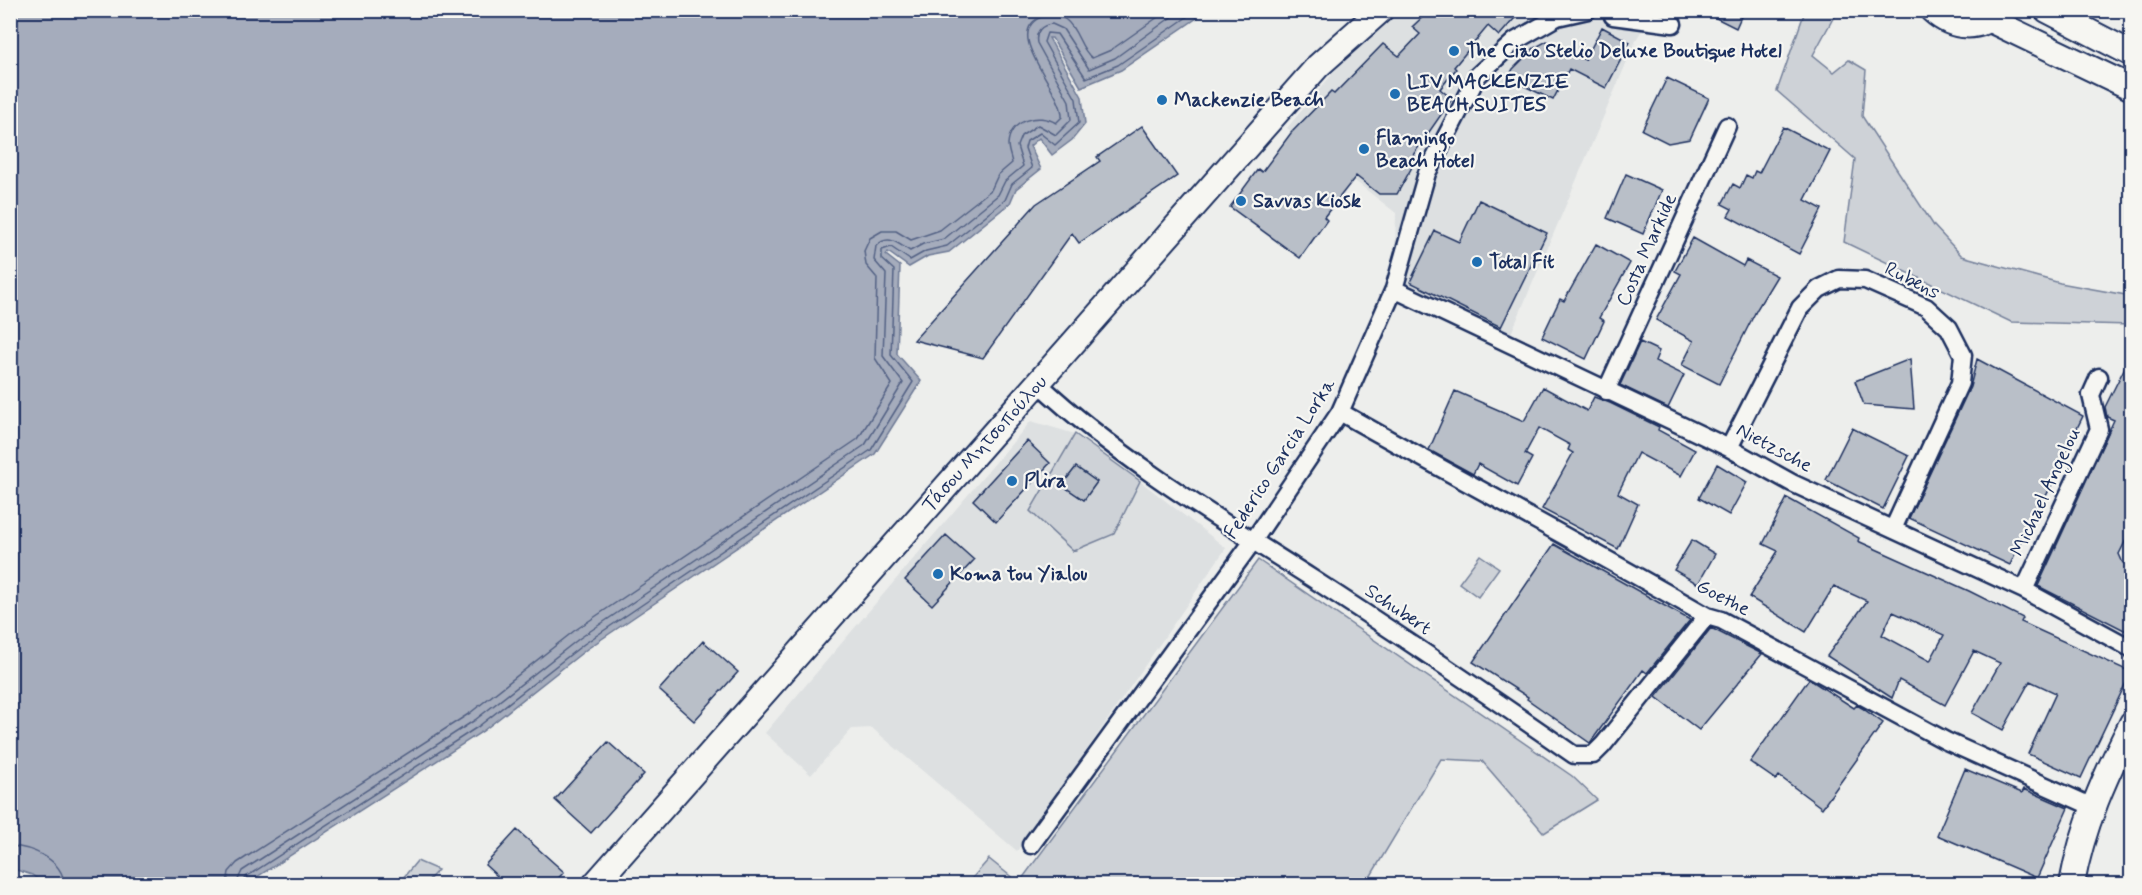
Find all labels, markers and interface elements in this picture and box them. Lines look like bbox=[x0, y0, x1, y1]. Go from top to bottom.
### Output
place label: The Ciao Stelio Deluxe Boutique Hotel bbox=[1466, 38, 1782, 65]
marker: The Ciao Stelio Deluxe Boutique Hotel bbox=[1447, 44, 1461, 58]
place label: LIV MACKENZIE BEACH SUITES bbox=[1407, 69, 1570, 119]
place label: Mackenzie Beach bbox=[1174, 87, 1324, 114]
marker: LIV MACKENZIE BEACH SUITES bbox=[1388, 87, 1402, 101]
marker: Mackenzie Beach bbox=[1155, 93, 1169, 107]
place label: Flamingo Beach Hotel bbox=[1376, 125, 1474, 175]
marker: Flamingo Beach Hotel bbox=[1357, 142, 1371, 156]
place label: Savvas Kiosk bbox=[1253, 188, 1361, 215]
street label: Costa Markide bbox=[1610, 189, 1684, 311]
marker: Savvas Kiosk bbox=[1234, 194, 1248, 208]
place label: Total Fit bbox=[1489, 249, 1555, 276]
marker: Total Fit bbox=[1470, 255, 1484, 269]
street label: Rubens bbox=[1880, 256, 1944, 306]
street label: Τάσου Μητσοπούλου bbox=[916, 370, 1054, 518]
street label: Federico Garcia Lorka bbox=[1218, 373, 1343, 545]
street label: Nietzsche bbox=[1731, 417, 1817, 479]
street label: Michael Angelou bbox=[2004, 423, 2089, 561]
place label: Plira bbox=[1024, 468, 1066, 495]
marker: Plira bbox=[1005, 474, 1019, 488]
place label: Koma tou Yialou bbox=[950, 561, 1087, 588]
marker: Koma tou Yialou bbox=[931, 567, 945, 581]
street label: Goethe bbox=[1691, 573, 1755, 623]
street label: Schubert bbox=[1359, 578, 1437, 642]

